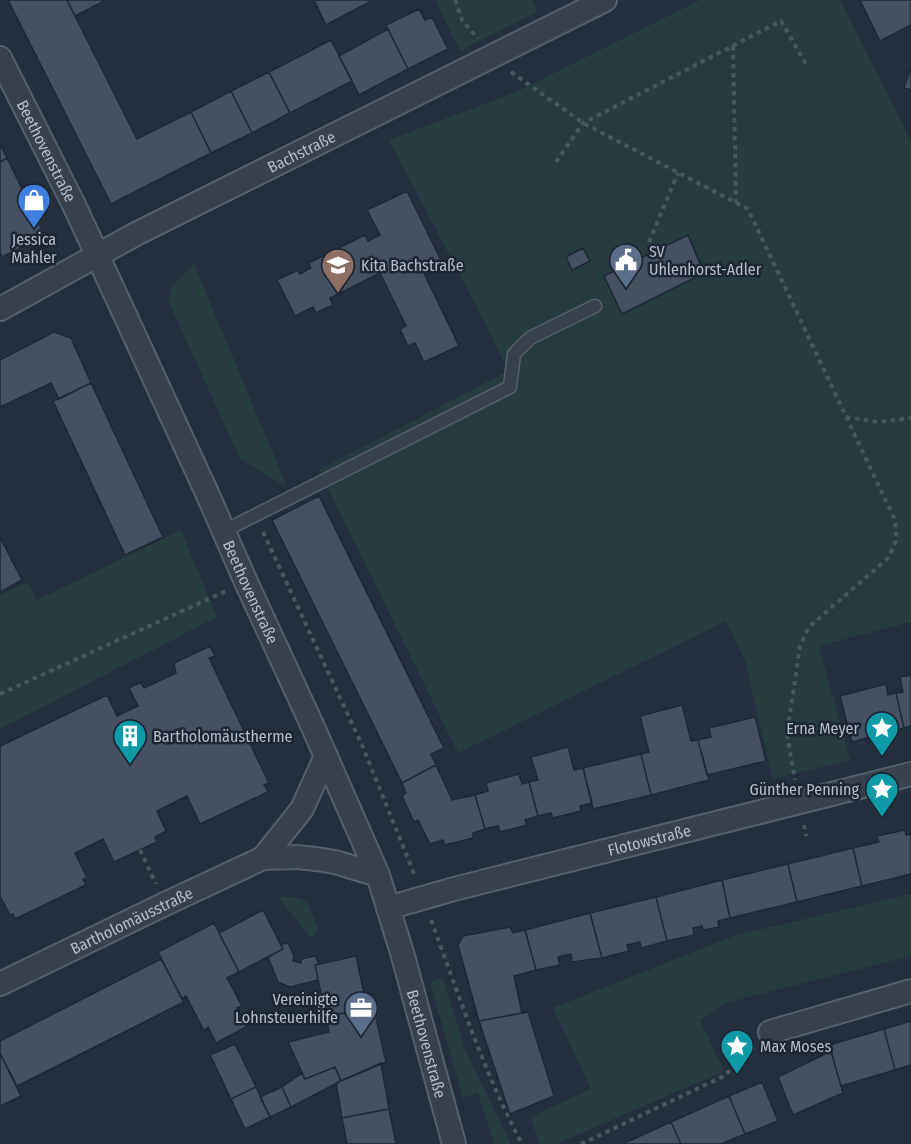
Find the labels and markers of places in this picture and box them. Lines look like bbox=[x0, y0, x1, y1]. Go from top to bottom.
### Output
shop icon: Jessica Mahler bbox=[16, 182, 52, 229]
place label: Jessica Mahler bbox=[11, 230, 57, 267]
public building icon: SV Uhlenhorst-Adler bbox=[608, 242, 644, 289]
place label: SV Uhlenhorst-Adler bbox=[649, 242, 762, 279]
school or university icon: Kita Bachstraße bbox=[320, 247, 356, 294]
place label: Kita Bachstraße bbox=[361, 256, 464, 275]
place icon: Erna Meyer bbox=[864, 710, 900, 757]
building icon: Bartholomäustherme bbox=[112, 718, 148, 765]
place label: Erna Meyer bbox=[786, 719, 859, 738]
place label: Bartholomäustherme bbox=[153, 727, 293, 746]
place icon: Günther Penning bbox=[864, 771, 900, 818]
place label: Günther Penning bbox=[749, 780, 859, 799]
place label: Vereinigte Lohnsteuerhilfe bbox=[235, 990, 338, 1027]
office icon: Vereinigte Lohnsteuerhilfe bbox=[343, 990, 379, 1037]
place icon: Max Moses bbox=[719, 1028, 755, 1075]
place label: Max Moses bbox=[760, 1037, 832, 1056]

